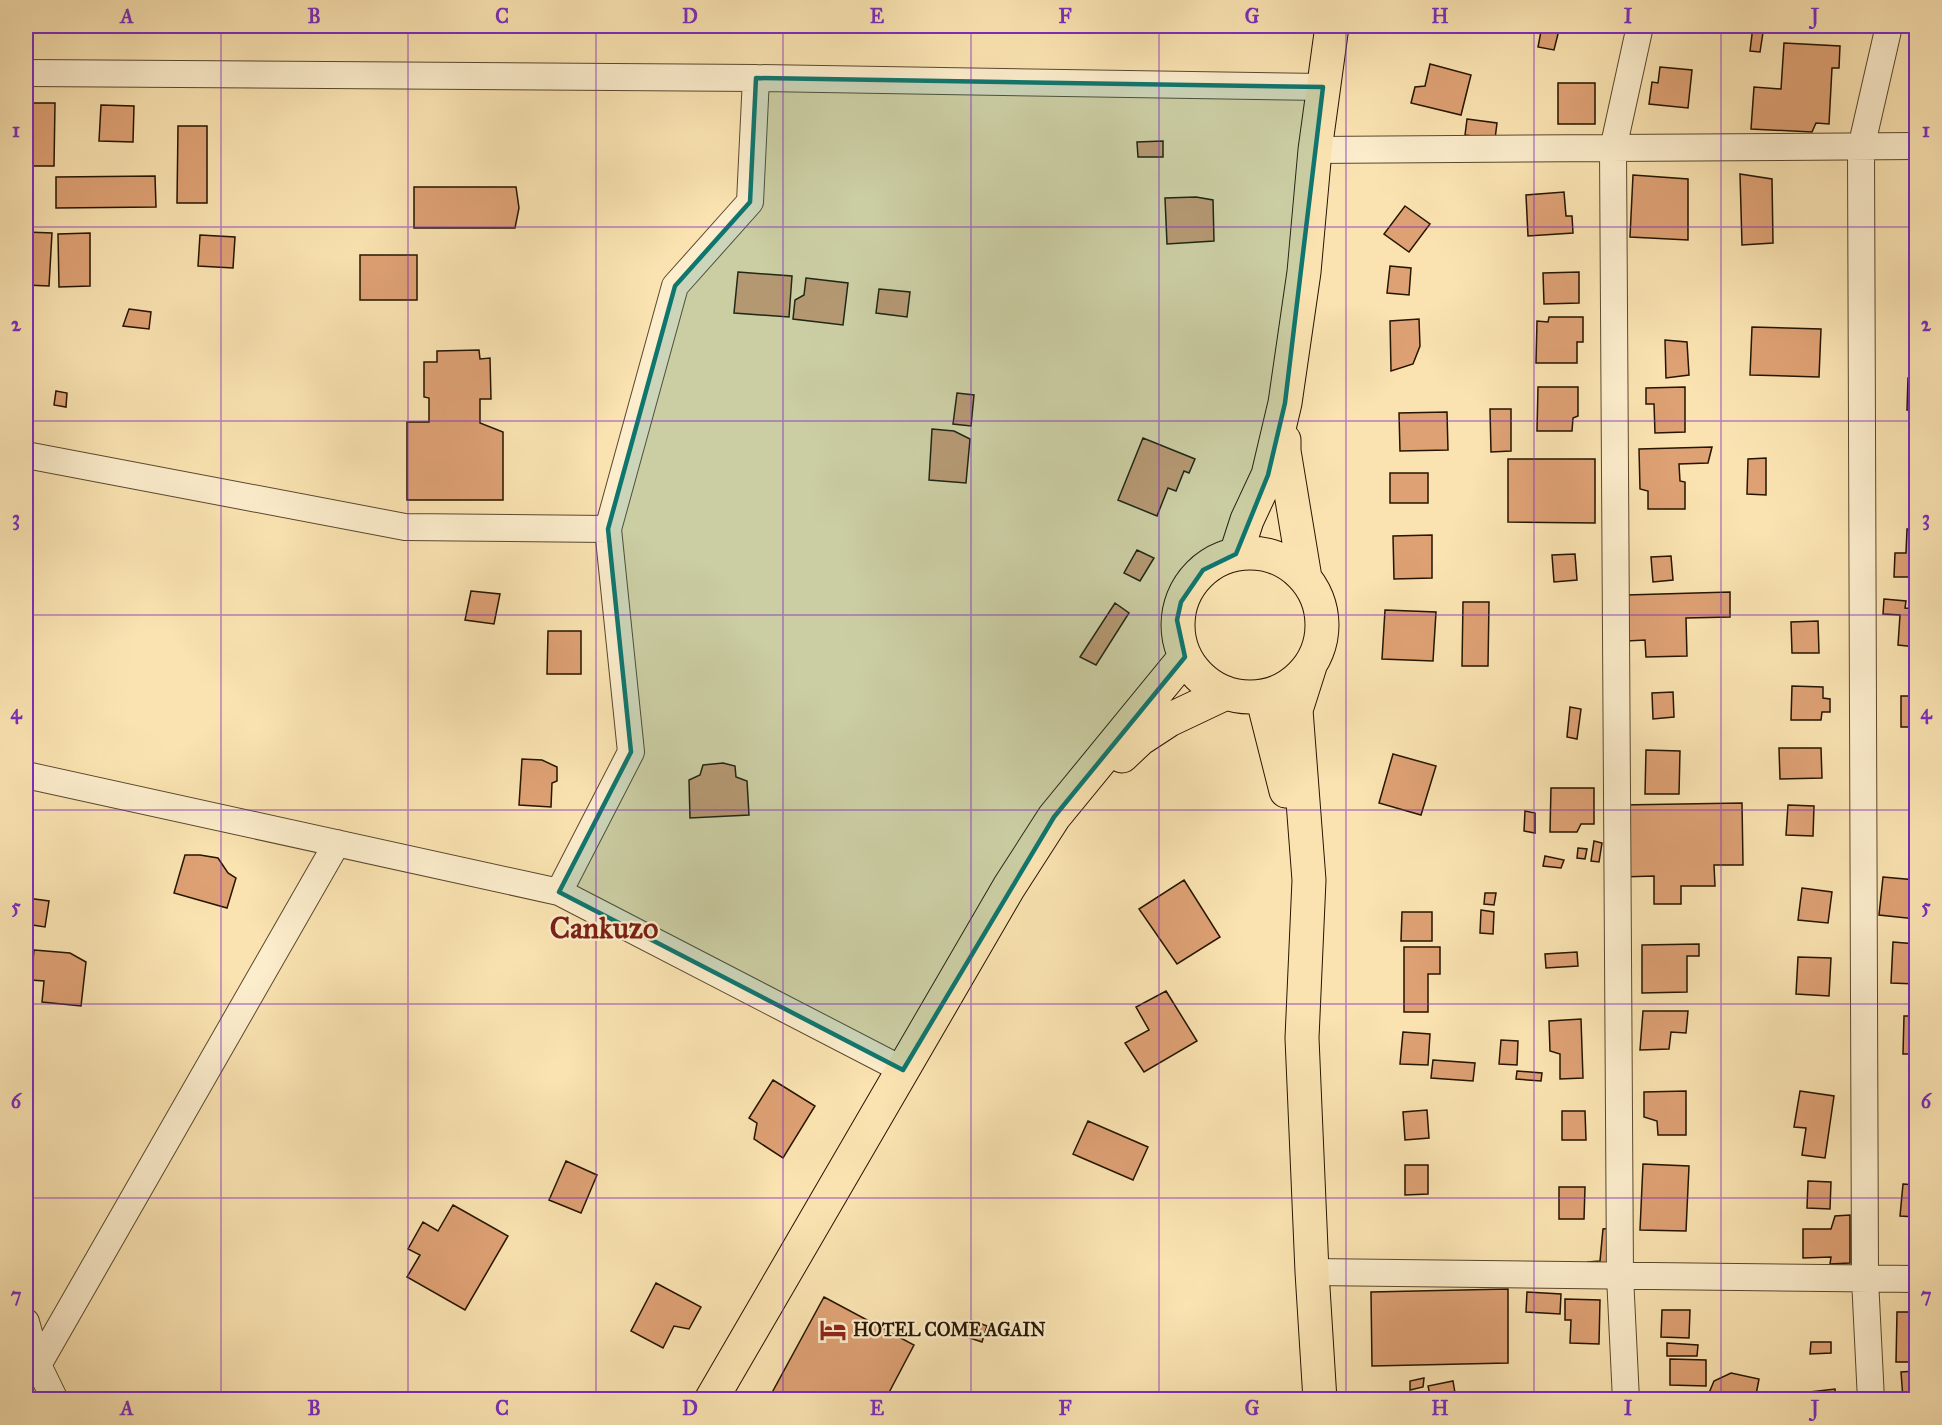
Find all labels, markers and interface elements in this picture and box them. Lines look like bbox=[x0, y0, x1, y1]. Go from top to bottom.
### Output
text: A bbox=[118, 4, 134, 28]
text: B bbox=[307, 4, 321, 28]
text: C bbox=[495, 4, 509, 28]
text: D bbox=[682, 4, 698, 28]
text: E bbox=[870, 4, 885, 28]
text: F bbox=[1058, 4, 1072, 28]
text: G bbox=[1245, 4, 1260, 28]
text: H bbox=[1431, 4, 1449, 28]
text: I bbox=[1624, 4, 1633, 28]
text: J bbox=[1808, 4, 1820, 30]
text: 1 bbox=[12, 118, 20, 142]
text: 1 bbox=[1922, 118, 1930, 142]
text: 2 bbox=[11, 312, 22, 336]
text: 2 bbox=[1921, 312, 1932, 336]
text: 3 bbox=[12, 506, 20, 531]
text: 3 bbox=[1922, 506, 1930, 531]
text: 4 bbox=[10, 700, 22, 725]
text: 4 bbox=[1920, 700, 1932, 725]
text: 5 bbox=[11, 894, 21, 918]
text: 5 bbox=[1921, 894, 1931, 918]
district label: Cankuzo bbox=[550, 910, 658, 946]
text: 6 bbox=[11, 1089, 23, 1113]
text: 6 bbox=[1921, 1089, 1933, 1113]
text: 7 bbox=[11, 1283, 22, 1307]
text: 7 bbox=[1921, 1283, 1932, 1307]
hotel icon: HOTEL COME AGAIN bbox=[818, 1315, 848, 1345]
place label: HOTEL COME AGAIN bbox=[853, 1319, 1046, 1341]
text: A bbox=[118, 1396, 134, 1420]
text: B bbox=[307, 1396, 321, 1420]
text: C bbox=[495, 1396, 509, 1420]
text: D bbox=[682, 1396, 698, 1420]
text: E bbox=[870, 1396, 885, 1420]
text: F bbox=[1058, 1396, 1072, 1420]
text: G bbox=[1245, 1396, 1260, 1420]
text: H bbox=[1431, 1396, 1449, 1420]
text: I bbox=[1624, 1396, 1633, 1420]
text: J bbox=[1808, 1396, 1820, 1422]

